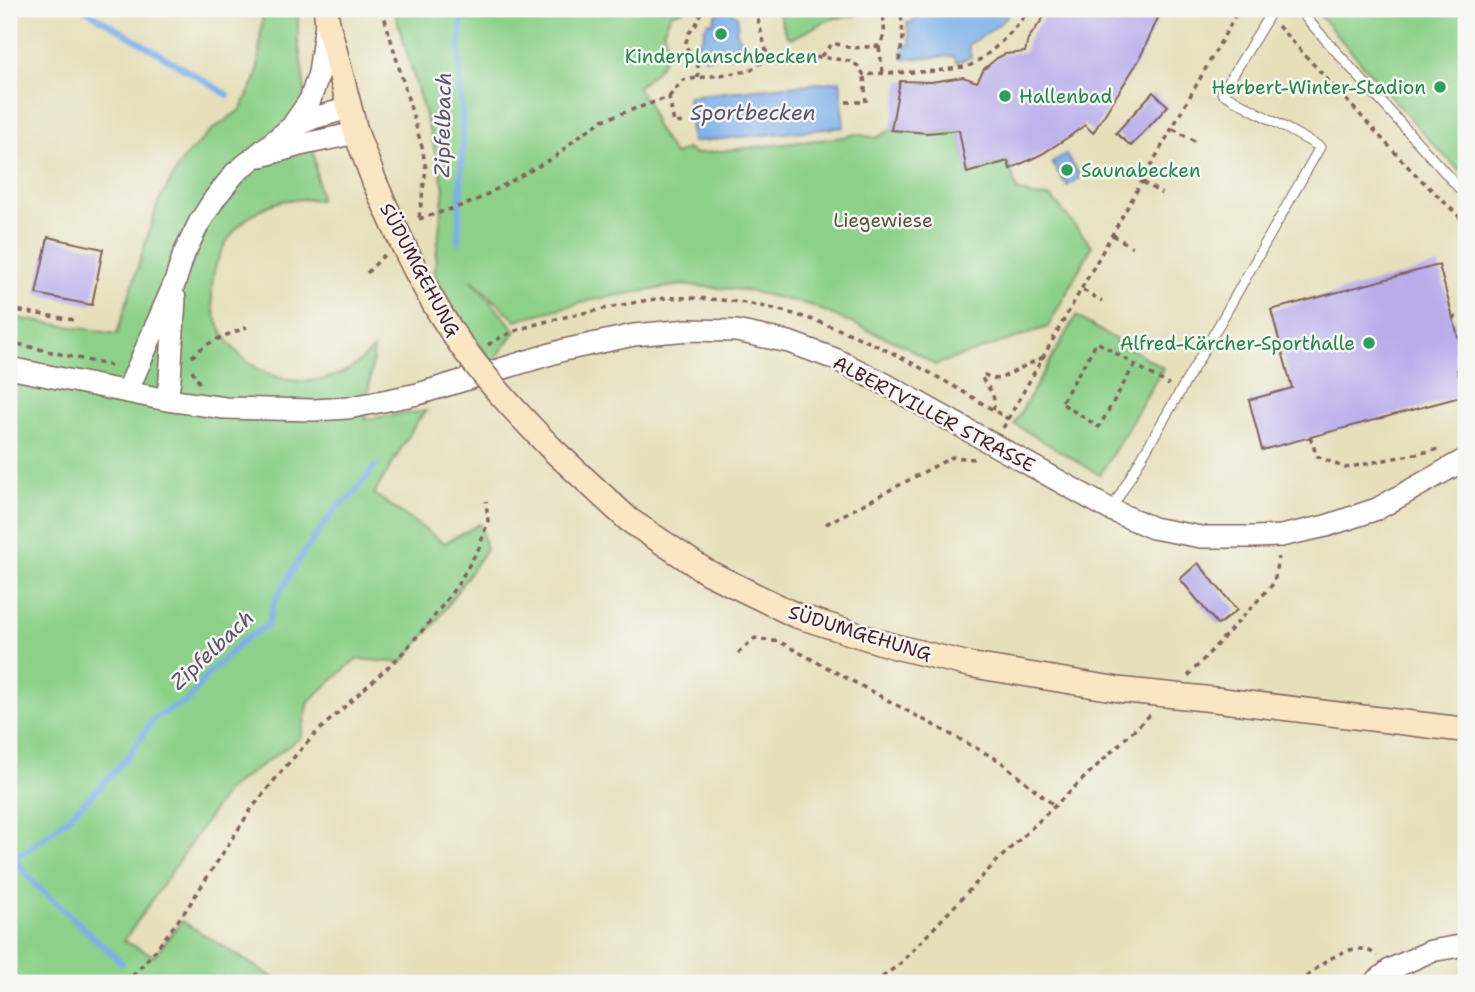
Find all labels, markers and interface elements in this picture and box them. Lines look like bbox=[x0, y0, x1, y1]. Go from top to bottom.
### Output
marker: Kinderplanschbecken bbox=[713, 26, 729, 42]
place label: Kinderplanschbecken bbox=[625, 44, 817, 69]
water label: Zipfelbach bbox=[428, 72, 458, 178]
place label: Herbert-Winter-Stadion bbox=[1211, 75, 1426, 100]
marker: Herbert-Winter-Stadion bbox=[1432, 79, 1448, 95]
place label: Hallenbad bbox=[1019, 84, 1113, 109]
marker: Hallenbad bbox=[997, 88, 1013, 104]
water label: Sportbecken bbox=[690, 99, 816, 127]
place label: Saunabecken bbox=[1081, 158, 1201, 183]
marker: Saunabecken bbox=[1059, 162, 1075, 178]
street label: SÜDUMGEHUNG bbox=[374, 199, 466, 341]
park label: Liegewiese bbox=[833, 208, 933, 233]
place label: Alfred-Kärcher-Sporthalle bbox=[1120, 331, 1355, 356]
marker: Alfred-Kärcher-Sporthalle bbox=[1361, 335, 1377, 351]
street label: ALBERTVILLER STRASSE bbox=[829, 350, 1039, 478]
street label: SÜDUMGEHUNG bbox=[785, 599, 935, 667]
water label: Zipfelbach bbox=[164, 604, 260, 696]

